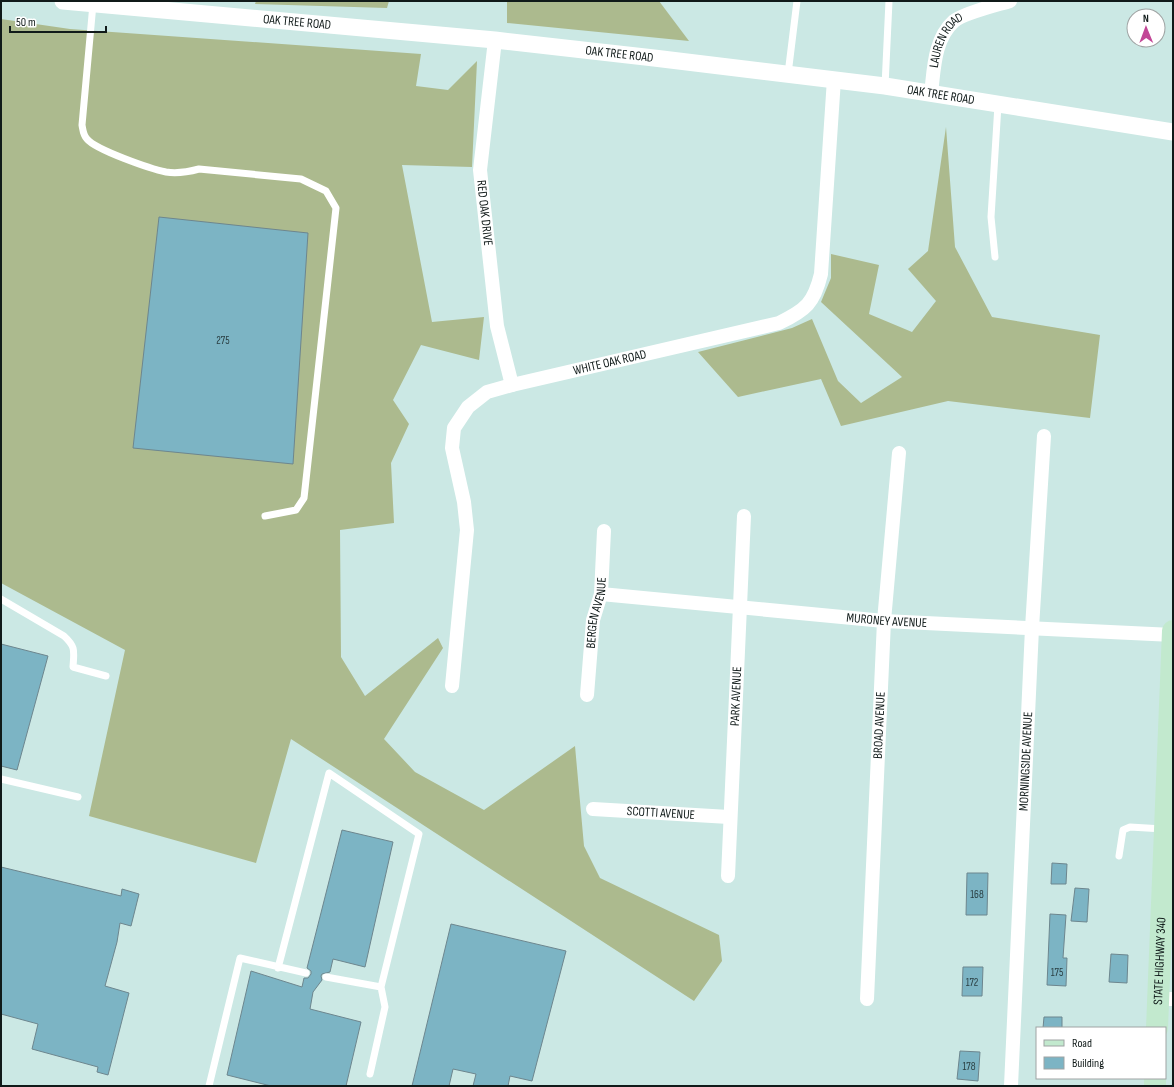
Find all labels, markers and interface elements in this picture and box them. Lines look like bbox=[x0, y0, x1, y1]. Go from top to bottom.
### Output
scale bar bbox=[10, 8, 106, 34]
north arrow bbox=[1126, 8, 1166, 48]
street label: LAUREN ROAD bbox=[926, 9, 966, 69]
street label: OAK TREE ROAD bbox=[262, 11, 332, 33]
text: N bbox=[1143, 12, 1149, 25]
text: 50 m bbox=[16, 15, 36, 30]
street label: OAK TREE ROAD bbox=[585, 42, 654, 66]
street label: OAK TREE ROAD bbox=[906, 82, 976, 108]
street label: RED OAK DRIVE bbox=[473, 179, 496, 247]
house number: 275 bbox=[216, 334, 230, 347]
street label: WHITE OAK ROAD bbox=[572, 346, 648, 379]
street label: BERGEN AVENUE bbox=[583, 577, 610, 649]
street label: MURONEY AVENUE bbox=[846, 609, 927, 631]
street label: PARK AVENUE bbox=[727, 666, 745, 726]
street label: BROAD AVENUE bbox=[870, 691, 889, 759]
street label: MORNINGSIDE AVENUE bbox=[1016, 711, 1036, 811]
street label: SCOTTI AVENUE bbox=[626, 803, 695, 823]
house number: 168 bbox=[970, 888, 984, 901]
street label: STATE HIGHWAY 340 bbox=[1150, 917, 1169, 1005]
house number: 175 bbox=[1051, 966, 1063, 979]
house number: 172 bbox=[966, 976, 979, 989]
legend bbox=[1036, 1027, 1166, 1079]
text: Road bbox=[1072, 1036, 1092, 1051]
text: Building bbox=[1072, 1056, 1104, 1071]
house number: 178 bbox=[962, 1060, 976, 1073]

